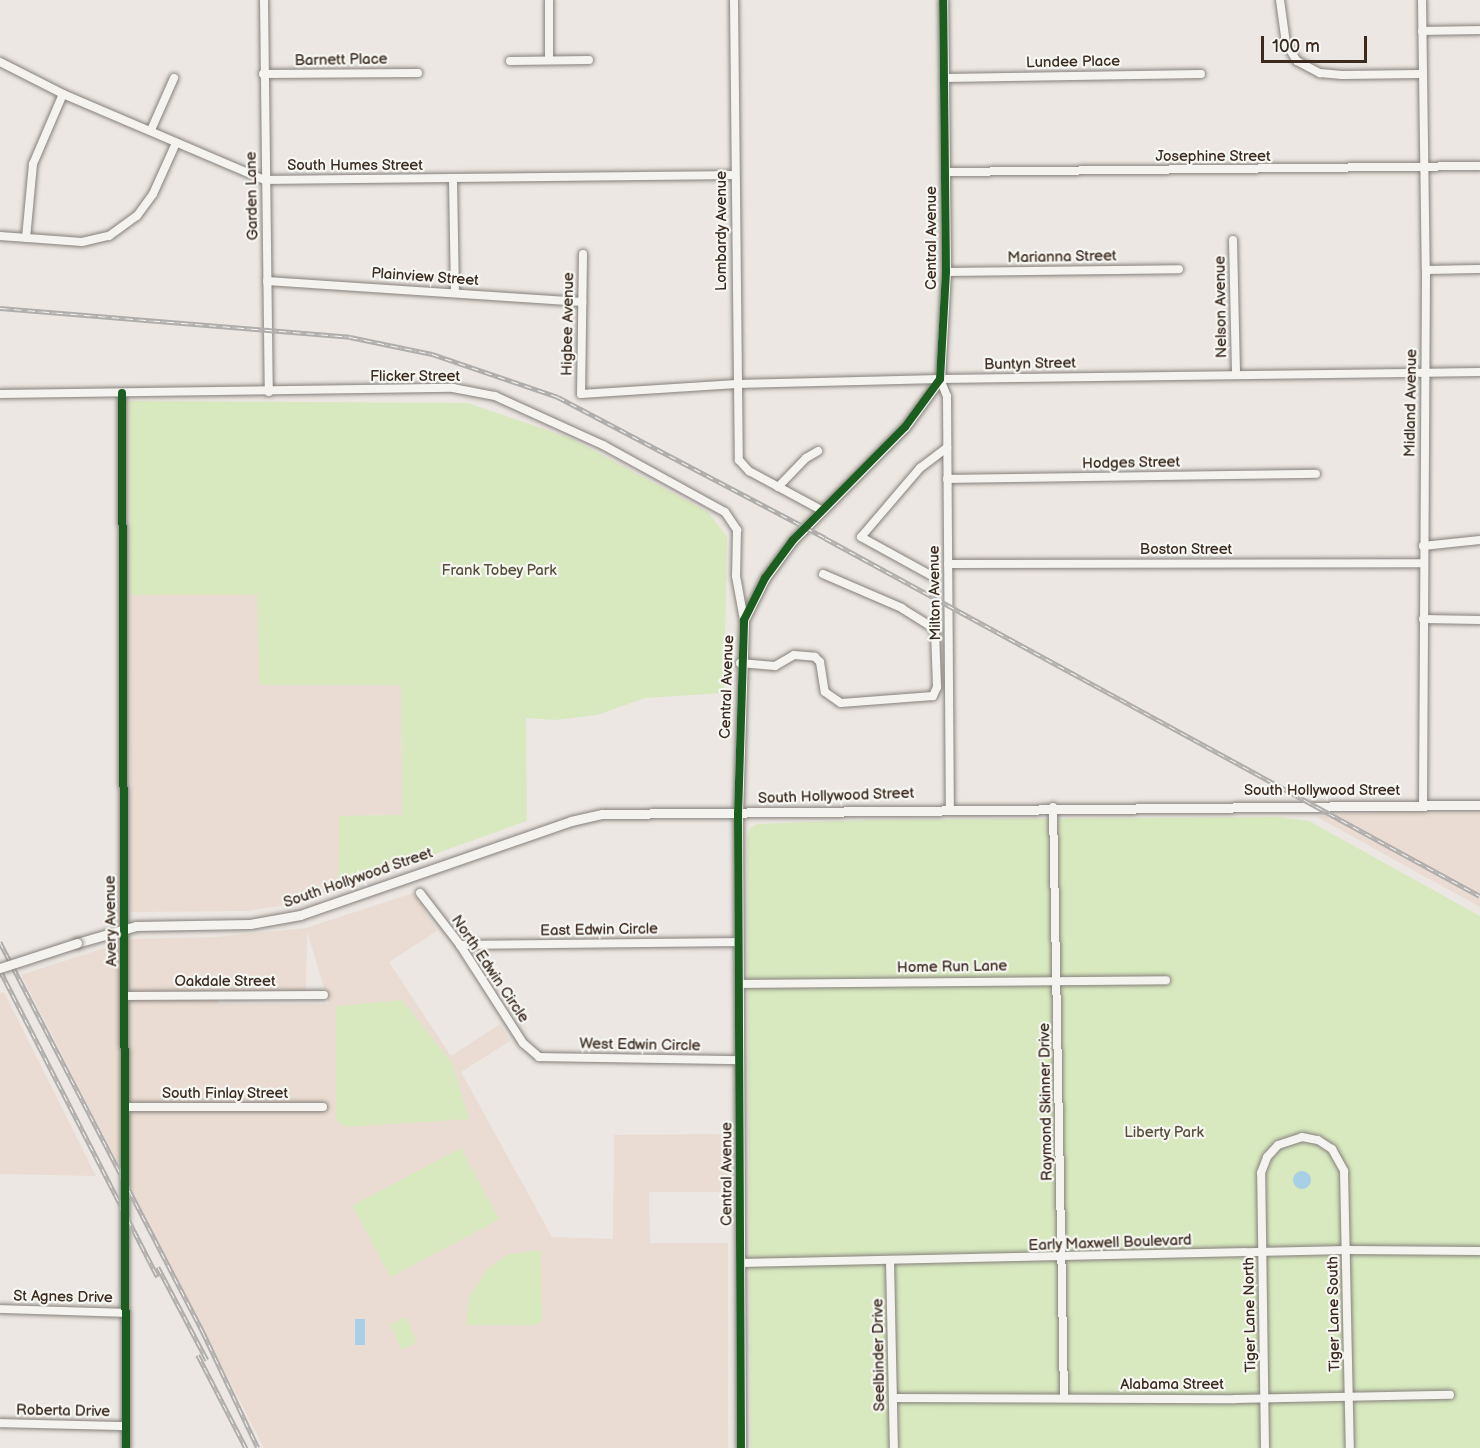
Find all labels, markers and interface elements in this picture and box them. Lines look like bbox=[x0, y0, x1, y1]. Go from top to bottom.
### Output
scale bar bbox=[1264, 24, 1370, 62]
text: 100 m bbox=[1272, 36, 1320, 57]
street label: Barnett Place bbox=[294, 50, 388, 70]
street label: Lundee Place bbox=[1026, 52, 1120, 72]
street label: Josephine Street bbox=[1155, 148, 1271, 166]
street label: Garden Lane bbox=[242, 151, 262, 241]
street label: South Humes Street bbox=[287, 157, 423, 175]
street label: Lombardy Avenue bbox=[713, 170, 731, 292]
street label: Central Avenue bbox=[923, 186, 941, 290]
street label: Marianna Street bbox=[1007, 247, 1117, 267]
street label: Nelson Avenue bbox=[1211, 256, 1231, 358]
street label: Plainview Street bbox=[370, 264, 480, 290]
street label: Higbee Avenue bbox=[558, 272, 578, 376]
street label: Midland Avenue bbox=[1401, 349, 1421, 457]
street label: Buntyn Street bbox=[984, 354, 1076, 374]
street label: Flicker Street bbox=[370, 368, 460, 386]
street label: Hodges Street bbox=[1082, 453, 1180, 473]
street label: Boston Street bbox=[1140, 541, 1232, 559]
street label: Milton Avenue bbox=[925, 545, 945, 641]
park label: Frank Tobey Park bbox=[441, 562, 557, 580]
street label: Central Avenue bbox=[716, 635, 738, 739]
street label: South Hollywood Street bbox=[1244, 782, 1400, 800]
street label: South Hollywood Street bbox=[757, 784, 915, 808]
street label: South Hollywood Street bbox=[281, 844, 435, 912]
street label: Avery Avenue bbox=[101, 875, 121, 967]
street label: North Edwin Circle bbox=[447, 912, 533, 1026]
street label: East Edwin Circle bbox=[540, 920, 658, 940]
street label: Home Run Lane bbox=[897, 957, 1007, 977]
street label: Oakdale Street bbox=[174, 973, 276, 991]
street label: Raymond Skinner Drive bbox=[1036, 1023, 1056, 1181]
street label: West Edwin Circle bbox=[579, 1035, 701, 1055]
street label: South Finlay Street bbox=[161, 1085, 289, 1103]
street label: Central Avenue bbox=[718, 1122, 736, 1226]
park label: Liberty Park bbox=[1124, 1124, 1204, 1142]
street label: Early Maxwell Boulevard bbox=[1028, 1231, 1192, 1255]
street label: Tiger Lane South bbox=[1324, 1256, 1344, 1372]
street label: Tiger Lane North bbox=[1240, 1257, 1260, 1373]
street label: St Agnes Drive bbox=[13, 1287, 113, 1307]
street label: Seelbinder Drive bbox=[869, 1298, 889, 1412]
street label: Alabama Street bbox=[1120, 1376, 1224, 1394]
street label: Roberta Drive bbox=[16, 1401, 110, 1421]

